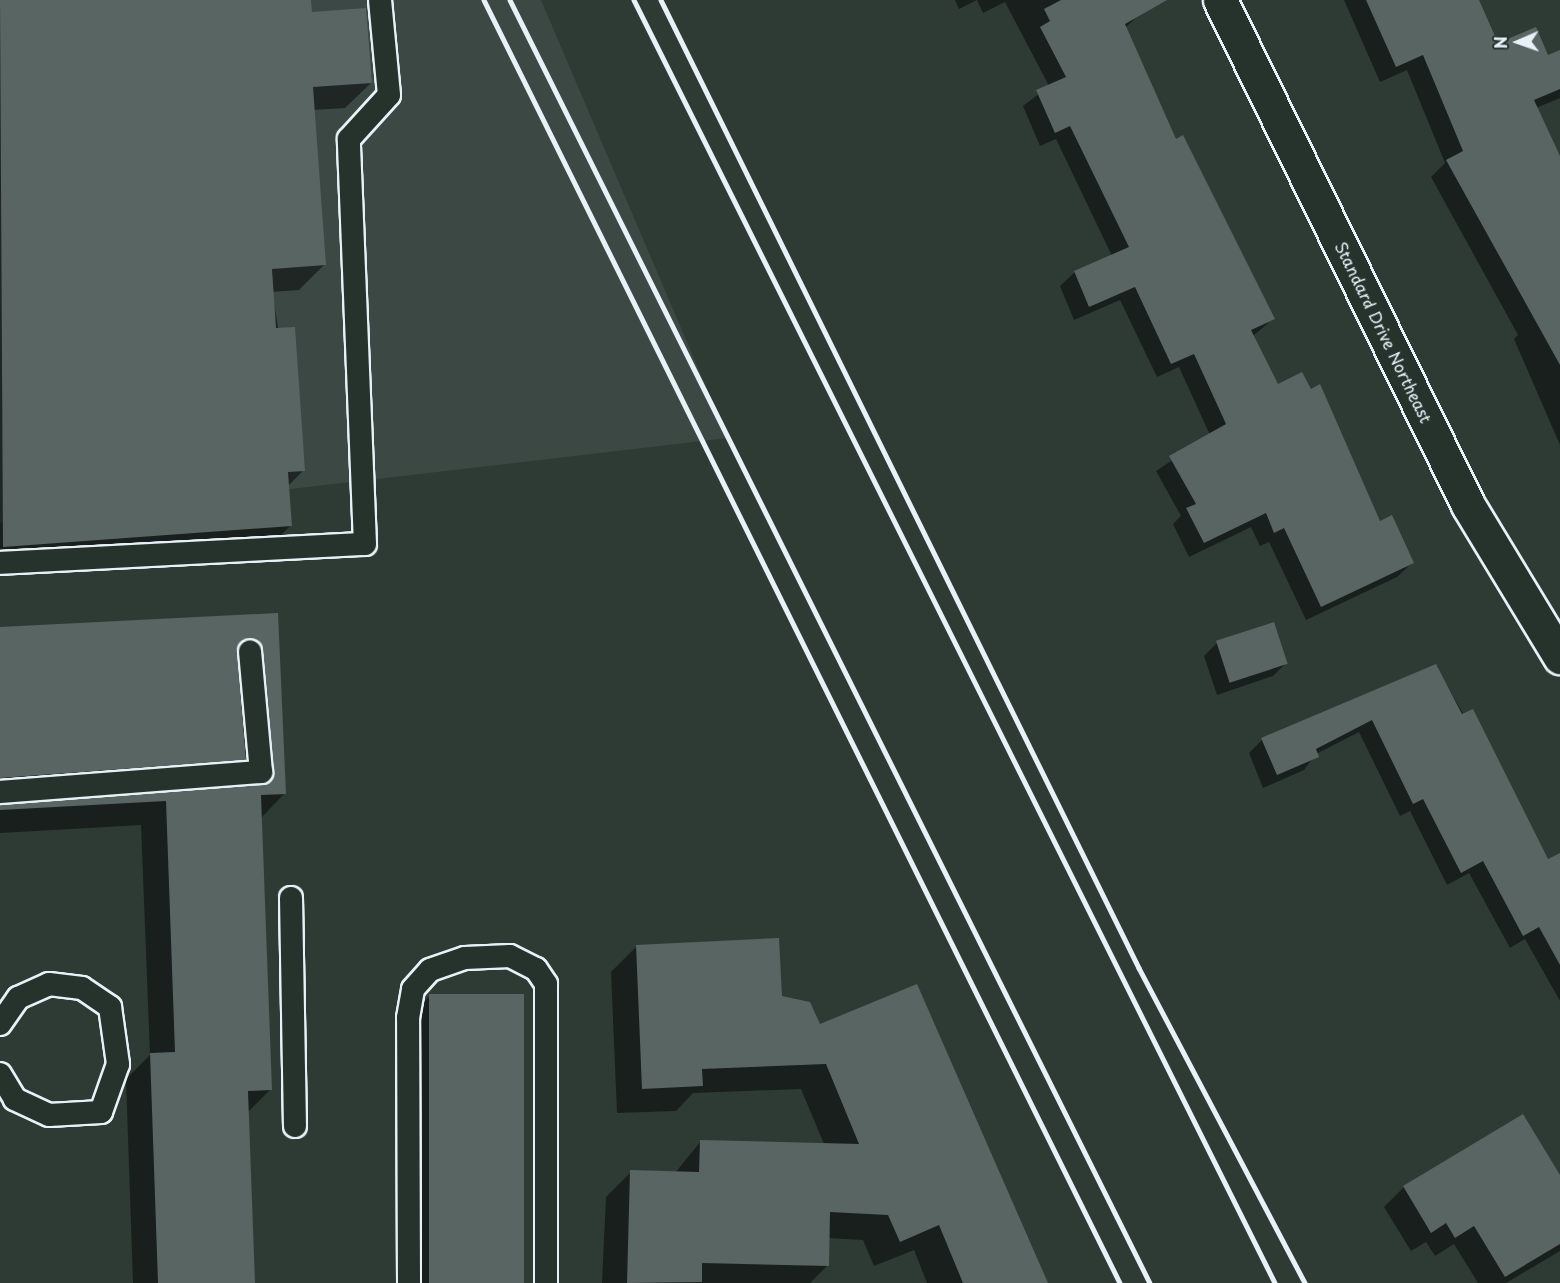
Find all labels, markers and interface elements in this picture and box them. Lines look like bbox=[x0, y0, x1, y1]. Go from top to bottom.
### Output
north arrow bbox=[1488, 12, 1548, 72]
text: N bbox=[1488, 36, 1512, 49]
street label: Standard Drive Northeast bbox=[1331, 238, 1437, 426]

